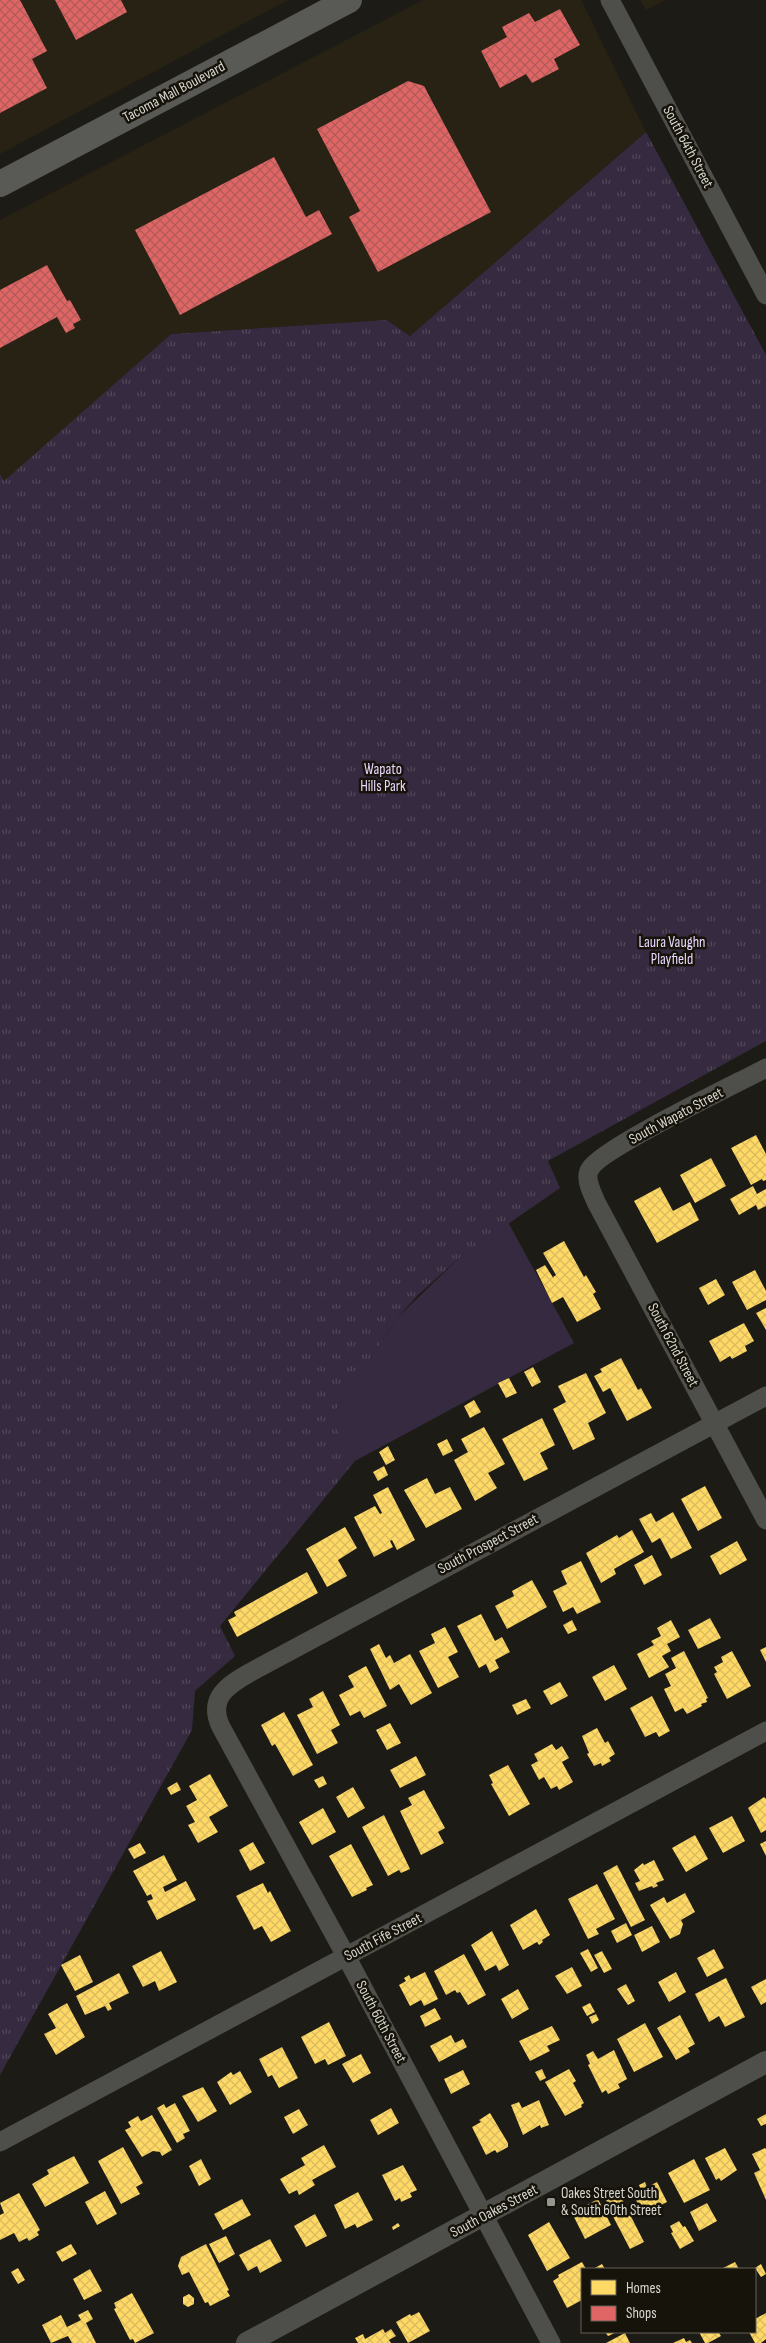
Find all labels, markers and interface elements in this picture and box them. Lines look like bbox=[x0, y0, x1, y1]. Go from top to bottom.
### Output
street label: Tacoma Mall Boulevard bbox=[120, 57, 228, 127]
street label: South 64th Street bbox=[658, 103, 718, 192]
park label: Wapato Hills Park bbox=[360, 760, 406, 796]
park label: Laura Vaughn Playfield bbox=[639, 933, 705, 969]
street label: South Wapato Street bbox=[626, 1083, 727, 1149]
street label: South 62nd Street bbox=[643, 1300, 703, 1390]
street label: South Prospect Street bbox=[435, 1509, 542, 1578]
street label: South Fife Street bbox=[341, 1908, 425, 1965]
street label: South 60th Street bbox=[351, 1978, 411, 2067]
street label: South Oakes Street bbox=[447, 2180, 541, 2242]
place label: Oakes Street South & South 60th Street bbox=[561, 2184, 662, 2220]
marker: Oakes Street South & South 60th Street bbox=[545, 2196, 557, 2208]
legend bbox=[581, 2268, 756, 2333]
text: Homes bbox=[626, 2279, 661, 2298]
text: Shops bbox=[626, 2304, 657, 2323]

